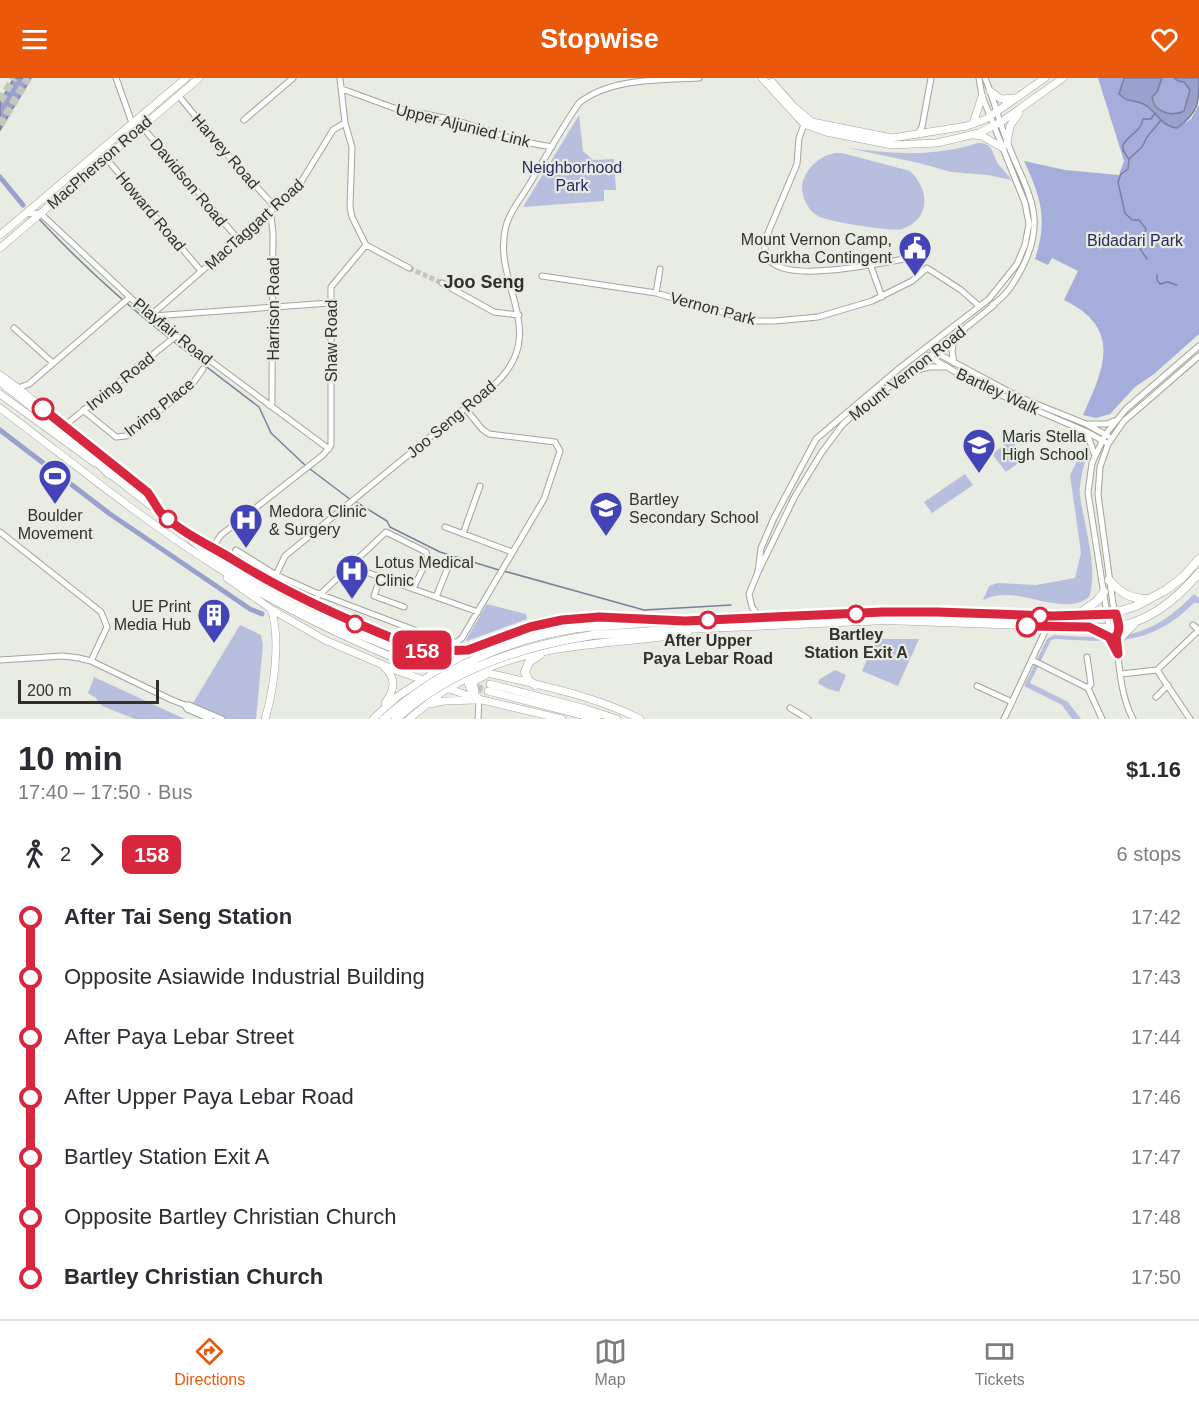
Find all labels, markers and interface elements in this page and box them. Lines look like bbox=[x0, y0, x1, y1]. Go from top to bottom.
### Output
icon: menu bbox=[18, 23, 51, 56]
icon: heart bbox=[1148, 23, 1181, 56]
text: Stopwise bbox=[540, 24, 659, 54]
street label: Upper Aljunied Link bbox=[394, 101, 533, 151]
street label: Harvey Road bbox=[189, 111, 263, 192]
street label: MacPherson Road bbox=[44, 112, 155, 212]
street label: Davidson Road bbox=[147, 135, 230, 230]
park label: Neighborhood Park bbox=[522, 159, 622, 194]
street label: Howard Road bbox=[113, 168, 189, 254]
street label: MacTaggart Road bbox=[202, 176, 307, 273]
public building icon: Mount Vernon Camp, Gurkha Contingent bbox=[897, 230, 933, 277]
place label: Mount Vernon Camp, Gurkha Contingent bbox=[741, 231, 893, 266]
park label: Bidadari Park bbox=[1087, 232, 1184, 249]
street label: Harrison Road bbox=[265, 257, 282, 361]
district label: Joo Seng bbox=[443, 272, 525, 292]
street label: Vernon Park bbox=[668, 289, 759, 328]
street label: Playfair Road bbox=[130, 295, 215, 368]
street label: Shaw Road bbox=[323, 300, 340, 382]
street label: Mount Vernon Road bbox=[846, 323, 969, 424]
street label: Irving Road bbox=[83, 349, 157, 414]
street label: Bartley Walk bbox=[954, 365, 1043, 418]
street label: Irving Place bbox=[121, 375, 198, 440]
street label: Joo Seng Road bbox=[404, 377, 499, 461]
unlabelled marker bbox=[32, 398, 54, 420]
school or university icon: Maris Stella High School bbox=[961, 427, 997, 474]
place label: Maris Stella High School bbox=[1002, 428, 1088, 463]
sports icon: Boulder Movement bbox=[37, 458, 73, 505]
school or university icon: Bartley Secondary School bbox=[588, 490, 624, 537]
place label: Bartley Secondary School bbox=[629, 491, 759, 526]
hospital icon: Medora Clinic & Surgery bbox=[228, 502, 264, 549]
place label: Medora Clinic & Surgery bbox=[269, 503, 367, 538]
place label: Boulder Movement bbox=[18, 507, 93, 542]
unlabelled marker bbox=[159, 510, 177, 528]
hospital icon: Lotus Medical Clinic bbox=[334, 553, 370, 600]
place label: Lotus Medical Clinic bbox=[375, 554, 474, 589]
building icon: UE Print Media Hub bbox=[196, 597, 232, 644]
place label: UE Print Media Hub bbox=[114, 598, 192, 633]
marker: Bartley Station Exit A bbox=[847, 605, 865, 623]
unlabelled marker bbox=[1031, 607, 1049, 625]
marker: After Upper Paya Lebar Road bbox=[699, 611, 717, 629]
unlabelled marker bbox=[346, 615, 364, 633]
unlabelled marker bbox=[1016, 615, 1038, 637]
place label: Bartley Station Exit A bbox=[804, 626, 908, 661]
line badge: 158 bbox=[388, 630, 456, 670]
place label: After Upper Paya Lebar Road bbox=[643, 632, 773, 667]
text: 158 bbox=[404, 639, 440, 662]
scale bar bbox=[18, 677, 159, 704]
text: 200 m bbox=[27, 682, 71, 699]
text: 10 min bbox=[18, 740, 123, 777]
text: $1.16 bbox=[1126, 757, 1181, 782]
text: 17:40 – 17:50 · Bus bbox=[18, 781, 193, 803]
icon: walk bbox=[18, 838, 51, 871]
icon: forward bbox=[80, 838, 113, 871]
text: 2 bbox=[60, 843, 71, 865]
text: 158 bbox=[134, 843, 169, 866]
text: 6 stops bbox=[1117, 843, 1181, 865]
text: After Tai Seng Station bbox=[64, 904, 292, 929]
text: 17:42 bbox=[1131, 906, 1181, 928]
text: Opposite Asiawide Industrial Building bbox=[64, 964, 425, 989]
text: 17:43 bbox=[1131, 966, 1181, 988]
text: After Paya Lebar Street bbox=[64, 1024, 294, 1049]
text: 17:44 bbox=[1131, 1026, 1181, 1048]
text: After Upper Paya Lebar Road bbox=[64, 1084, 354, 1109]
text: 17:46 bbox=[1131, 1086, 1181, 1108]
text: Bartley Station Exit A bbox=[64, 1144, 269, 1169]
text: 17:47 bbox=[1131, 1146, 1181, 1168]
text: Opposite Bartley Christian Church bbox=[64, 1204, 397, 1229]
text: 17:48 bbox=[1131, 1206, 1181, 1228]
text: Bartley Christian Church bbox=[64, 1264, 323, 1289]
text: 17:50 bbox=[1131, 1266, 1181, 1288]
tab: Directions bbox=[174, 1335, 245, 1389]
tab: Map bbox=[594, 1335, 627, 1389]
tab: Tickets bbox=[975, 1335, 1025, 1389]

